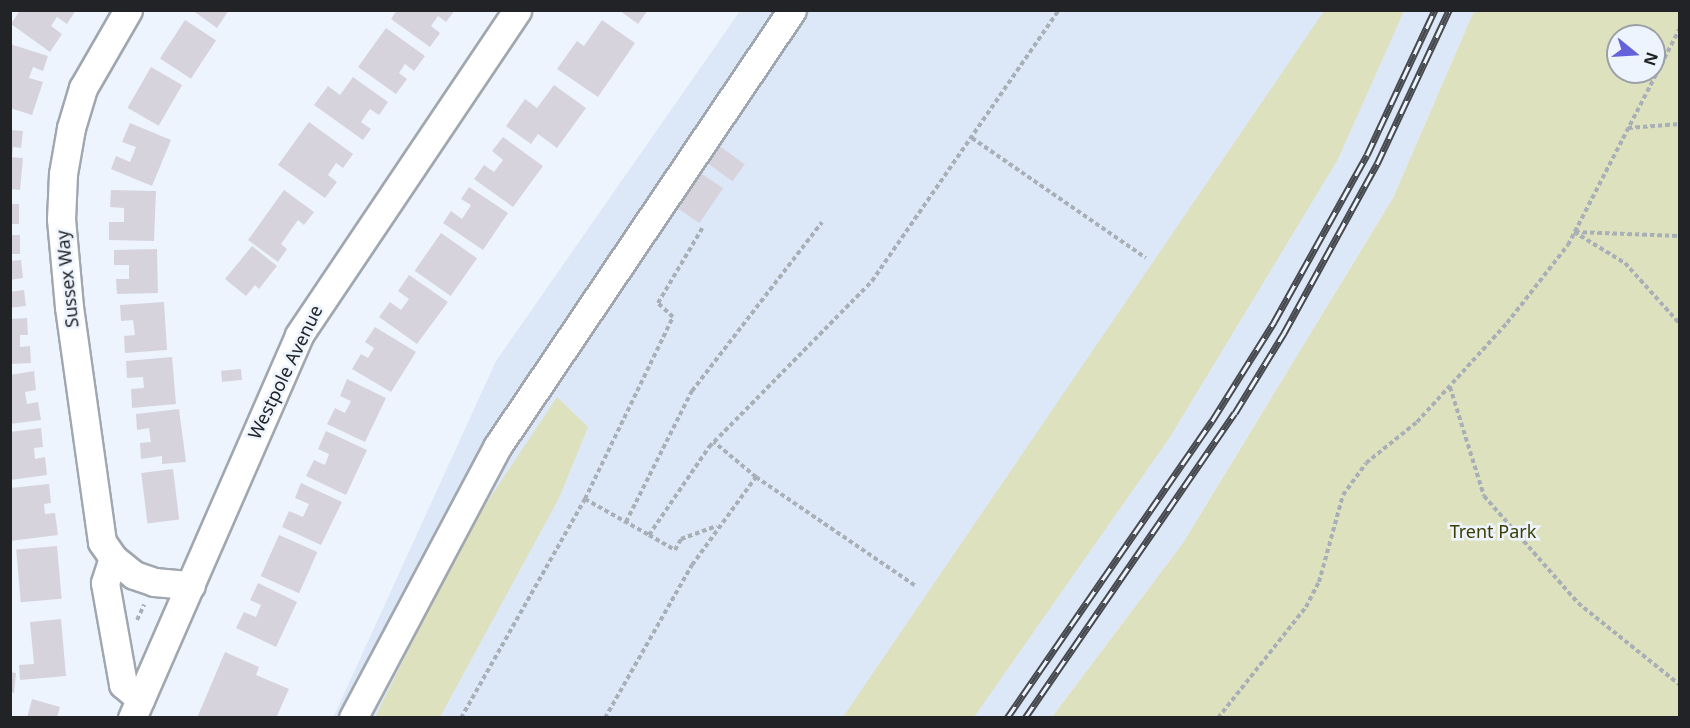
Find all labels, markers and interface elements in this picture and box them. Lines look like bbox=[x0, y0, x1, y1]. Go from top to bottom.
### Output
north arrow bbox=[1606, 24, 1666, 84]
text: N bbox=[1639, 49, 1664, 69]
street label: Sussex Way bbox=[51, 229, 83, 329]
street label: Westpole Avenue bbox=[243, 302, 327, 442]
park label: Trent Park bbox=[1450, 520, 1536, 542]

